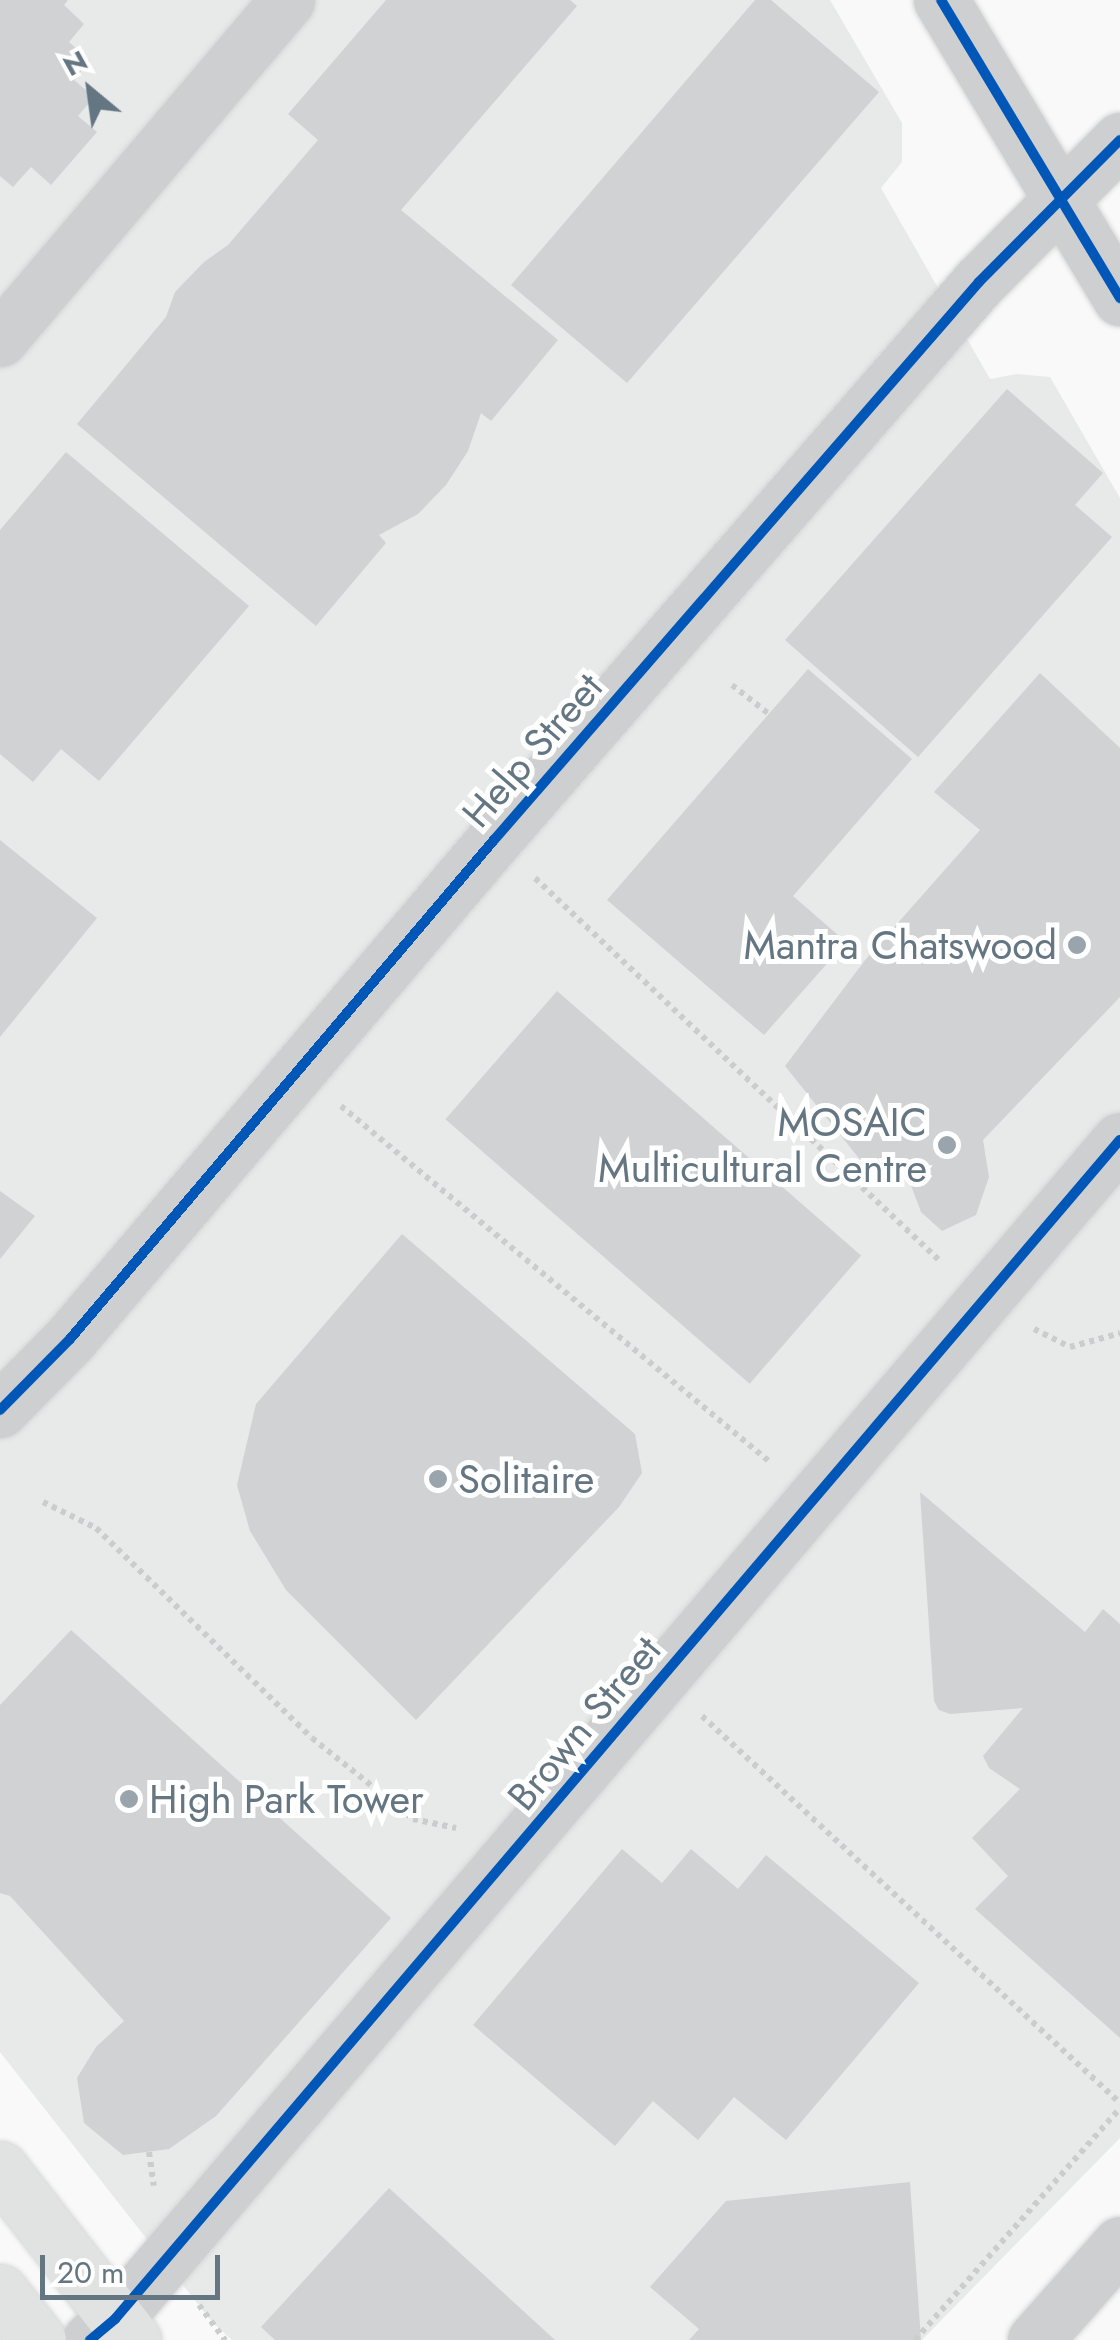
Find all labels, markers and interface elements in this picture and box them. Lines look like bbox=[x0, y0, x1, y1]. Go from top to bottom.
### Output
north arrow bbox=[40, 40, 140, 140]
text: N bbox=[56, 40, 95, 87]
street label: Help Street bbox=[452, 663, 612, 837]
place label: Mantra Chatswood bbox=[744, 921, 1057, 969]
marker: Mantra Chatswood bbox=[1066, 934, 1088, 956]
place label: MOSAIC Multicultural Centre bbox=[598, 1098, 927, 1192]
marker: MOSAIC Multicultural Centre bbox=[936, 1134, 958, 1156]
place label: Solitaire bbox=[458, 1455, 594, 1503]
marker: Solitaire bbox=[427, 1468, 449, 1490]
street label: Brown Street bbox=[497, 1626, 671, 1820]
place label: High Park Tower bbox=[149, 1775, 424, 1823]
marker: High Park Tower bbox=[118, 1788, 140, 1810]
scale bar bbox=[45, 2235, 225, 2297]
text: 20 m bbox=[57, 2251, 124, 2294]

